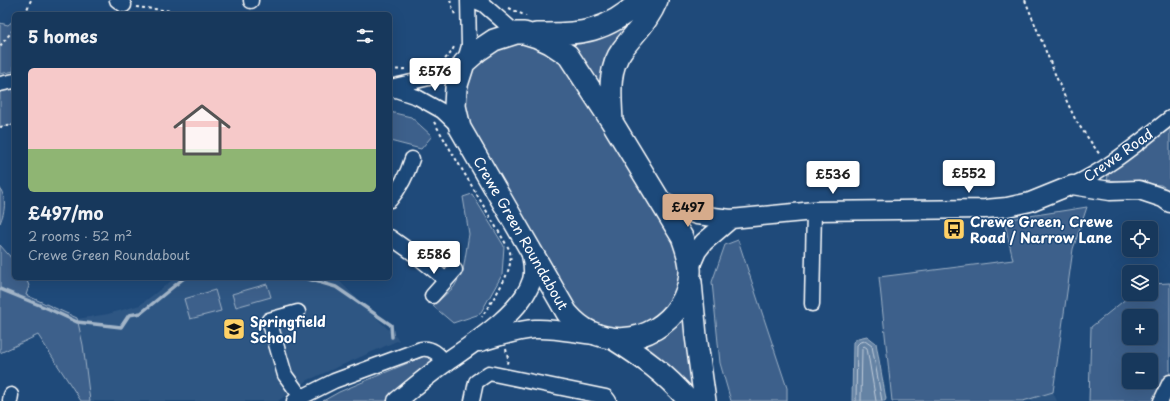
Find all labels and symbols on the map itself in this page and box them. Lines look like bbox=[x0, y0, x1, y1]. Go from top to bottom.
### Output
pin: £576 bbox=[411, 58, 459, 92]
street label: Crewe Road bbox=[1079, 123, 1157, 187]
street label: Crewe Green Roundabout bbox=[468, 152, 574, 314]
pin: £552 bbox=[945, 160, 993, 194]
pin: £536 bbox=[809, 161, 857, 195]
pin: £497 bbox=[664, 194, 712, 228]
place label: Crewe Green, Crewe Road / Narrow Lane bbox=[970, 211, 1113, 248]
bus stop icon: Crewe Green, Crewe Road / Narrow Lane bbox=[941, 216, 967, 242]
pin: £586 bbox=[410, 241, 458, 275]
place label: Springfield School bbox=[250, 311, 326, 348]
school or university icon: Springfield School bbox=[221, 316, 247, 342]

